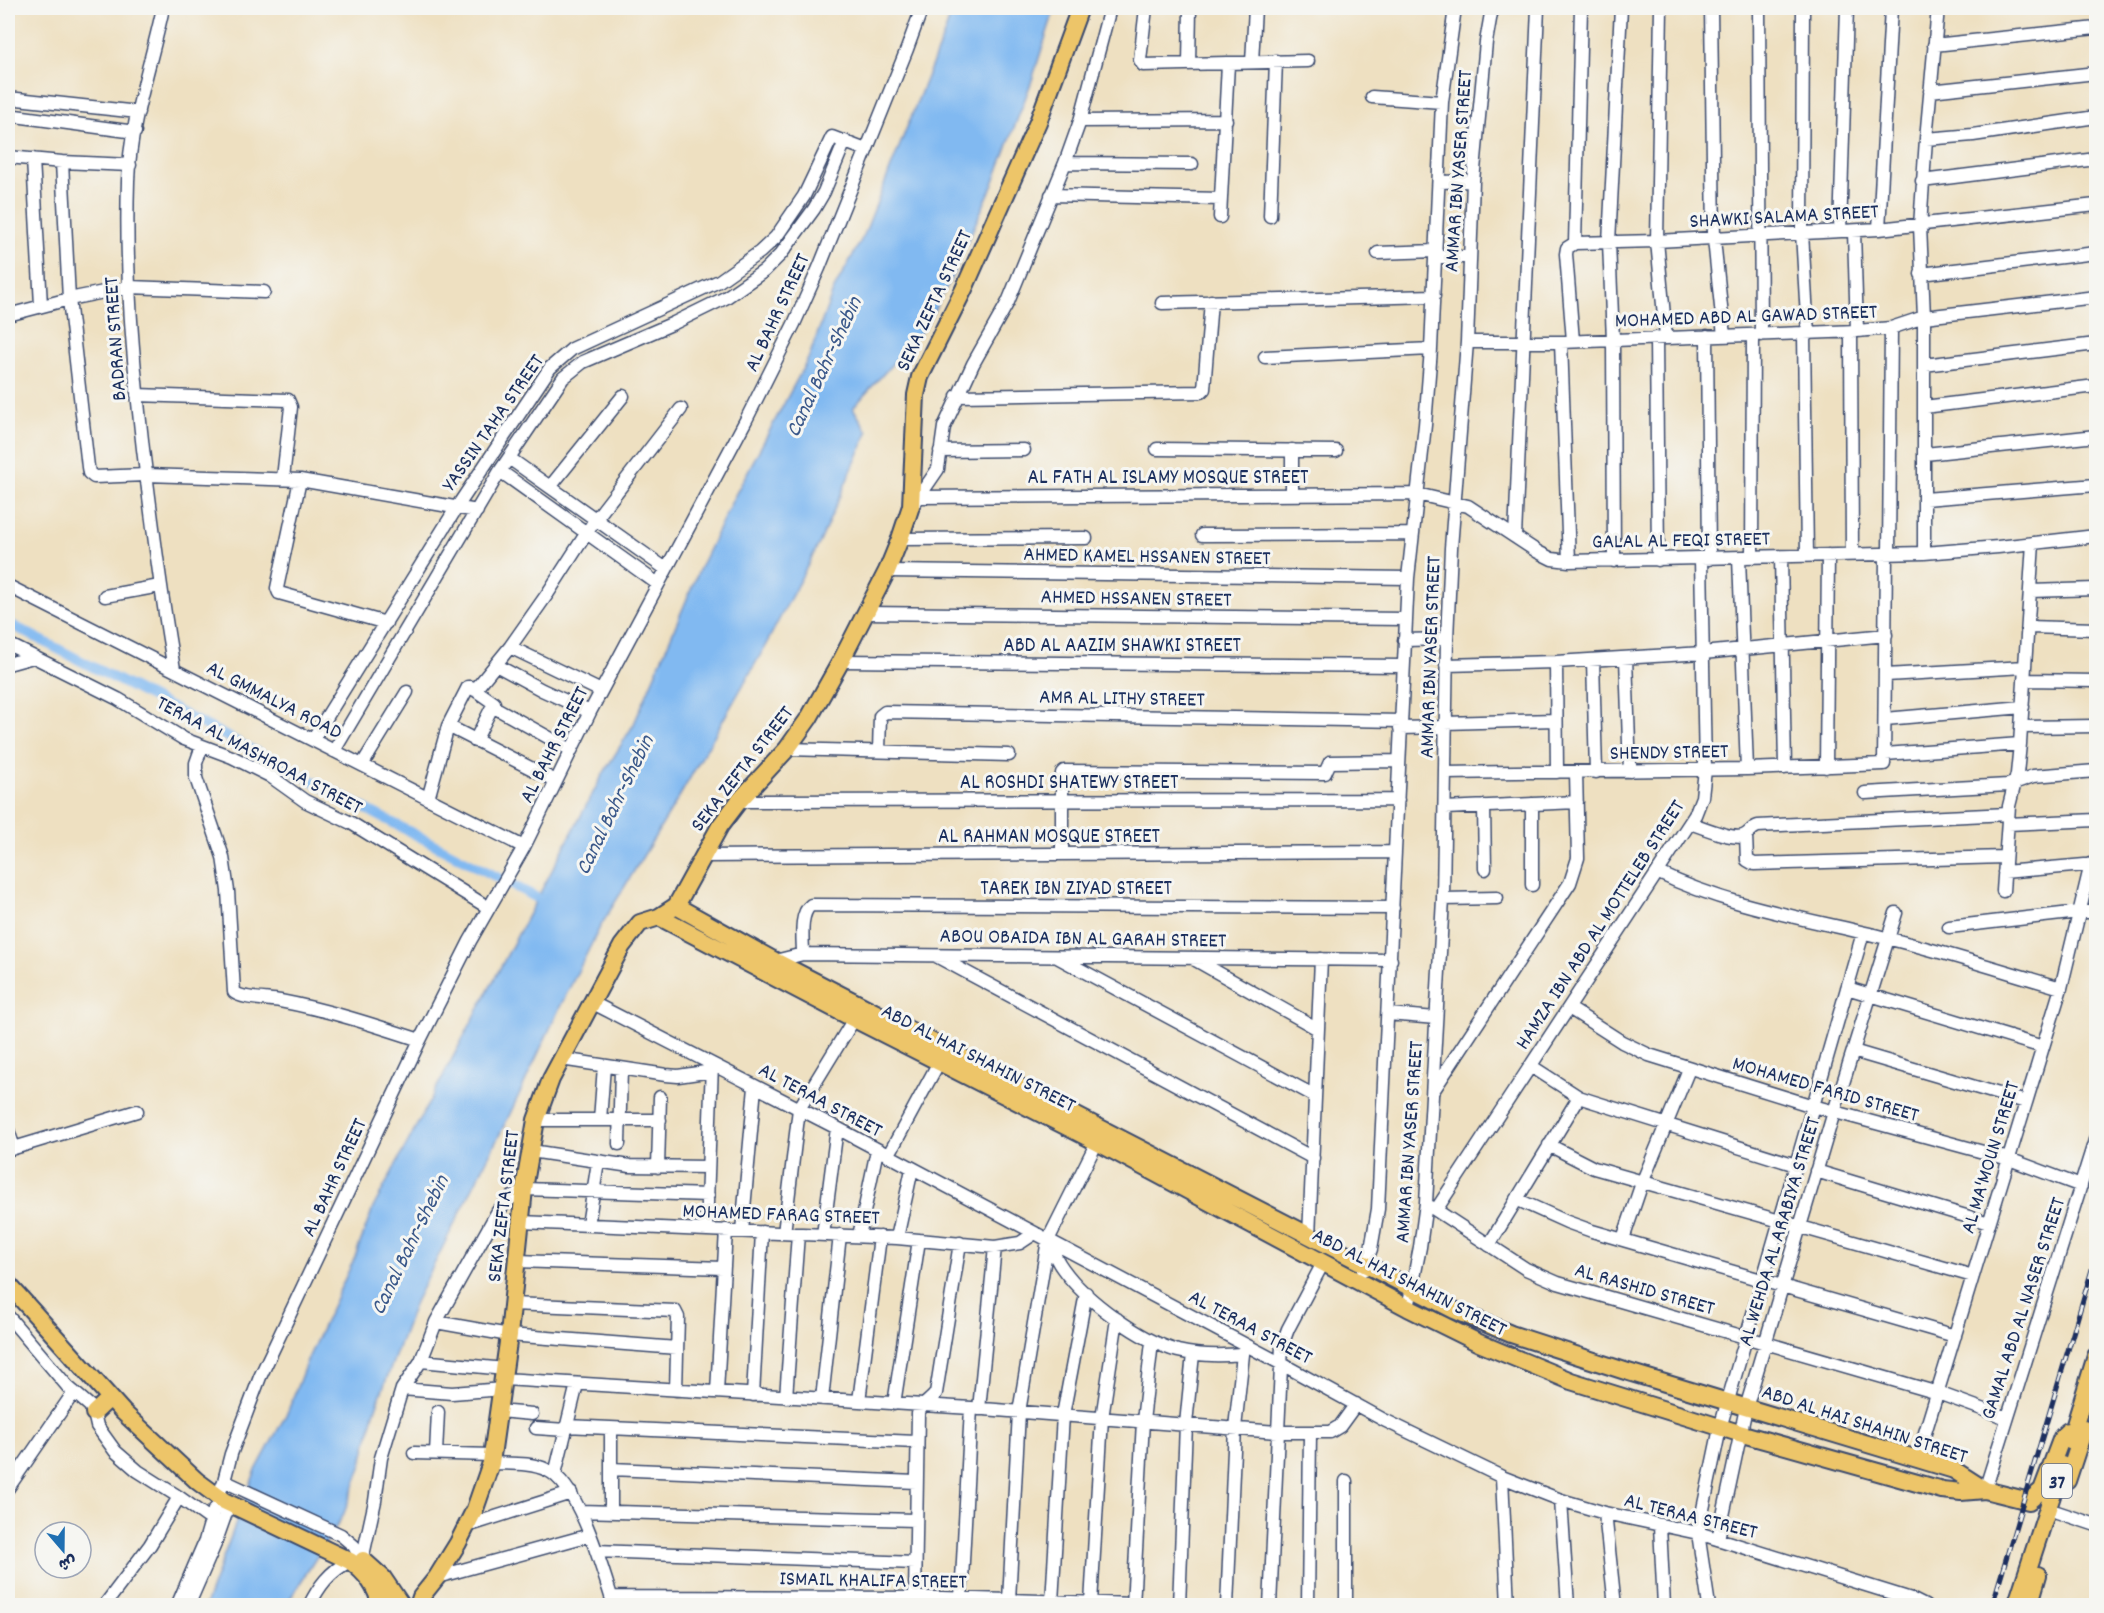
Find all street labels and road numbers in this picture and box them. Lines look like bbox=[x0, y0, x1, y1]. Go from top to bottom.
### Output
street label: AMMAR IBN YASER STREET bbox=[1438, 69, 1482, 273]
street label: SHAWKI SALAMA STREET bbox=[1689, 198, 1880, 238]
street label: SEKA ZEFTA STREET bbox=[890, 225, 982, 377]
street label: AL BAHR STREET bbox=[738, 249, 819, 377]
street label: BADRAN STREET bbox=[98, 275, 136, 402]
street label: MOHAMED ABD AL GAWAD STREET bbox=[1614, 298, 1878, 338]
street label: YASSIN TAHA STREET bbox=[436, 348, 553, 499]
street label: AL FATH AL ISLAMY MOSQUE STREET bbox=[1028, 464, 1309, 494]
street label: GALAL AL FEQI STREET bbox=[1592, 525, 1771, 559]
street label: AHMED KAMEL HSSANEN STREET bbox=[1023, 541, 1271, 575]
street label: AMMAR IBN YASER STREET bbox=[1413, 555, 1451, 759]
street label: AHMED HSSANEN STREET bbox=[1040, 583, 1232, 617]
street label: ABD AL AAZIM SHAWKI STREET bbox=[1003, 632, 1241, 662]
street label: AL GMMALYA ROAD bbox=[201, 655, 347, 749]
street label: AL BAHR STREET bbox=[513, 681, 598, 809]
street label: AMR AL LITHY STREET bbox=[1039, 684, 1206, 716]
street label: TERAA AL MASHROAA STREET bbox=[150, 689, 368, 824]
street label: SEKA ZEFTA STREET bbox=[684, 700, 803, 839]
street label: SHENDY STREET bbox=[1609, 738, 1729, 770]
street label: AL ROSHDI SHATEWY STREET bbox=[960, 769, 1179, 799]
street label: HAMZA IBN ABD AL MOTTELEB STREET bbox=[1509, 794, 1694, 1056]
street label: AL RAHMAN MOSQUE STREET bbox=[938, 823, 1161, 853]
street label: TAREK IBN ZIYAD STREET bbox=[980, 875, 1172, 905]
street label: ABOU OBAIDA IBN AL GARAH STREET bbox=[939, 922, 1227, 958]
street label: ABD AL HAI SHAHIN STREET bbox=[875, 998, 1081, 1122]
street label: AMMAR IBN YASER STREET bbox=[1389, 1040, 1433, 1244]
street label: MOHAMED FARID STREET bbox=[1728, 1050, 1922, 1132]
street label: AL TERAA STREET bbox=[752, 1056, 887, 1147]
street label: AL MA'MOUN STREET bbox=[1954, 1077, 2029, 1238]
street label: AL WEHDA AL ARABIYA STREET bbox=[1732, 1113, 1830, 1350]
street label: AL BAHR STREET bbox=[295, 1114, 376, 1242]
street label: SEKA ZEFTA STREET bbox=[481, 1128, 529, 1284]
street label: GAMAL ABD AL NASER STREET bbox=[1975, 1193, 2075, 1424]
street label: MOHAMED FARAG STREET bbox=[682, 1198, 881, 1234]
street label: ABD AL HAI SHAHIN STREET bbox=[1306, 1222, 1512, 1346]
street label: AL RASHID STREET bbox=[1571, 1257, 1718, 1325]
street label: AL TERAA STREET bbox=[1182, 1283, 1317, 1374]
street label: ABD AL HAI SHAHIN STREET bbox=[1757, 1378, 1971, 1473]
road number: 37 bbox=[2042, 1464, 2072, 1498]
street label: AL TERAA STREET bbox=[1621, 1487, 1761, 1549]
street label: ISMAIL KHALIFA STREET bbox=[779, 1565, 968, 1599]

